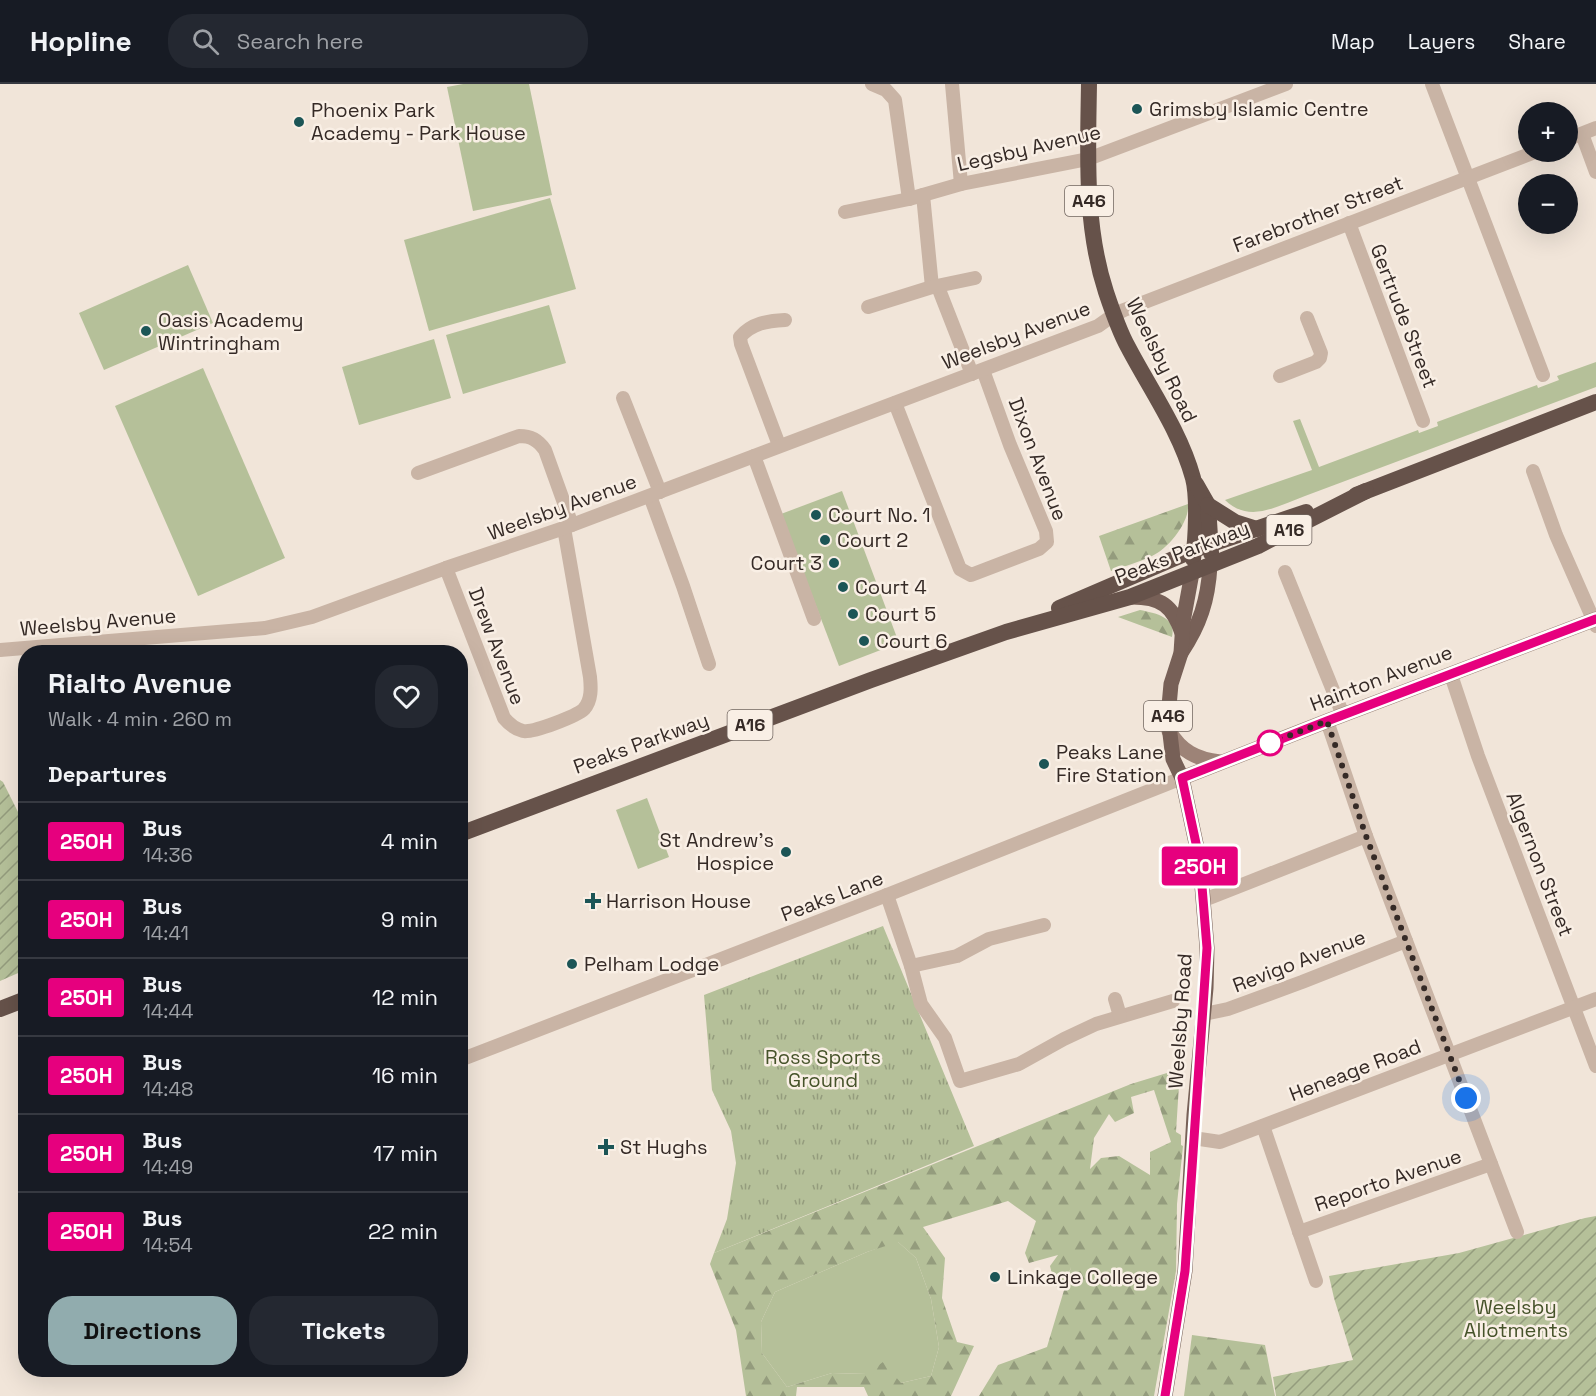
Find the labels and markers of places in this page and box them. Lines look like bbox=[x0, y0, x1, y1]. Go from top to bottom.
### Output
place label: Grimsby Islamic Centre bbox=[1149, 96, 1369, 122]
place label: Phoenix Park Academy - Park House bbox=[311, 97, 526, 146]
marker: Grimsby Islamic Centre bbox=[1130, 102, 1144, 116]
marker: Phoenix Park Academy - Park House bbox=[292, 115, 306, 129]
place label: Oasis Academy Wintringham bbox=[158, 307, 303, 356]
marker: Oasis Academy Wintringham bbox=[139, 324, 153, 338]
place label: Court No. 1 bbox=[828, 502, 931, 528]
marker: Court No. 1 bbox=[809, 508, 823, 522]
place label: Court 2 bbox=[837, 527, 908, 553]
marker: Court 2 bbox=[818, 533, 832, 547]
place label: Court 3 bbox=[751, 550, 822, 576]
marker: Court 3 bbox=[827, 556, 841, 570]
place label: Court 4 bbox=[855, 574, 927, 600]
marker: Court 4 bbox=[836, 580, 850, 594]
place label: Court 5 bbox=[865, 601, 936, 627]
marker: Court 5 bbox=[846, 607, 860, 621]
place label: Court 6 bbox=[876, 628, 948, 654]
marker: Court 6 bbox=[857, 634, 871, 648]
unlabelled marker bbox=[1257, 730, 1283, 756]
place label: Peaks Lane Fire Station bbox=[1056, 739, 1167, 788]
marker: Peaks Lane Fire Station bbox=[1037, 757, 1051, 771]
place label: St Andrew's Hospice bbox=[660, 827, 774, 876]
marker: St Andrew's Hospice bbox=[779, 845, 793, 859]
place label: Harrison House bbox=[606, 888, 751, 914]
marker: Harrison House bbox=[584, 892, 602, 910]
place label: Pelham Lodge bbox=[584, 951, 719, 977]
marker: Pelham Lodge bbox=[565, 957, 579, 971]
place label: St Hughs bbox=[620, 1134, 708, 1160]
marker: St Hughs bbox=[597, 1138, 615, 1156]
place label: Linkage College bbox=[1007, 1264, 1158, 1290]
marker: Linkage College bbox=[988, 1270, 1002, 1284]

